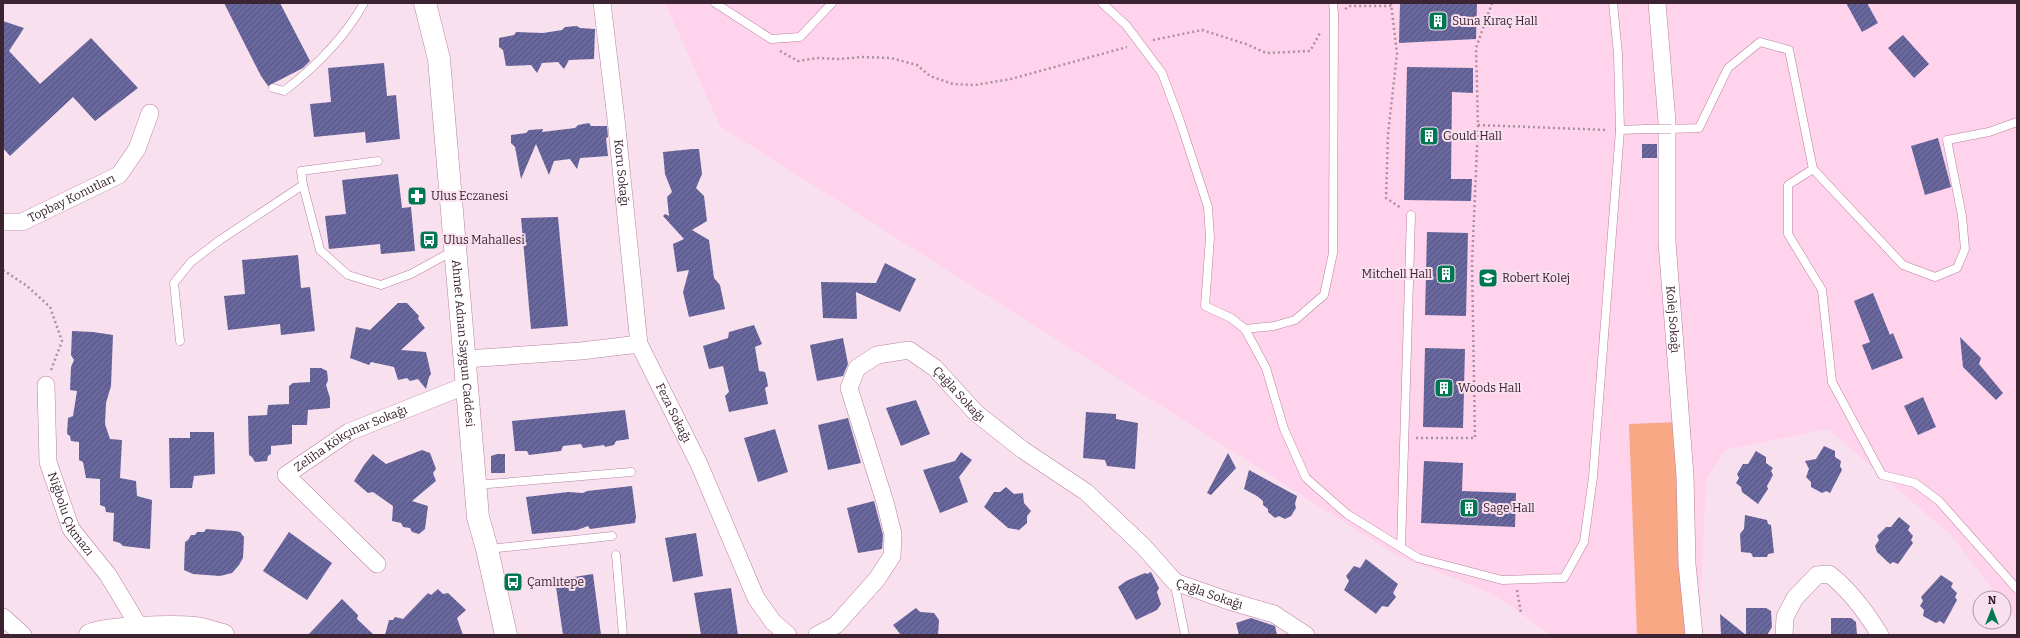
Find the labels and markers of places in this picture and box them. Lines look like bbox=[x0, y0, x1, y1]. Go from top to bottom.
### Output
building icon: Suna Kıraç Hall bbox=[1427, 10, 1449, 32]
place label: Suna Kıraç Hall bbox=[1452, 14, 1538, 28]
building icon: Gould Hall bbox=[1418, 125, 1440, 147]
place label: Gould Hall bbox=[1443, 129, 1503, 143]
pharmacy icon: Ulus Eczanesi bbox=[406, 185, 428, 207]
place label: Ulus Eczanesi bbox=[431, 189, 509, 203]
bus stop icon: Ulus Mahallesi bbox=[418, 229, 440, 251]
place label: Ulus Mahallesi bbox=[443, 233, 525, 247]
building icon: Mitchell Hall bbox=[1435, 263, 1457, 285]
place label: Mitchell Hall bbox=[1361, 267, 1433, 281]
school or university icon: Robert Kolej bbox=[1477, 267, 1499, 289]
place label: Robert Kolej bbox=[1502, 271, 1570, 285]
building icon: Woods Hall bbox=[1433, 377, 1455, 399]
place label: Woods Hall bbox=[1458, 381, 1522, 395]
building icon: Sage Hall bbox=[1458, 497, 1480, 519]
place label: Sage Hall bbox=[1483, 501, 1535, 515]
bus stop icon: Çamlıtepe bbox=[502, 571, 524, 593]
place label: Çamlıtepe bbox=[527, 575, 584, 589]

